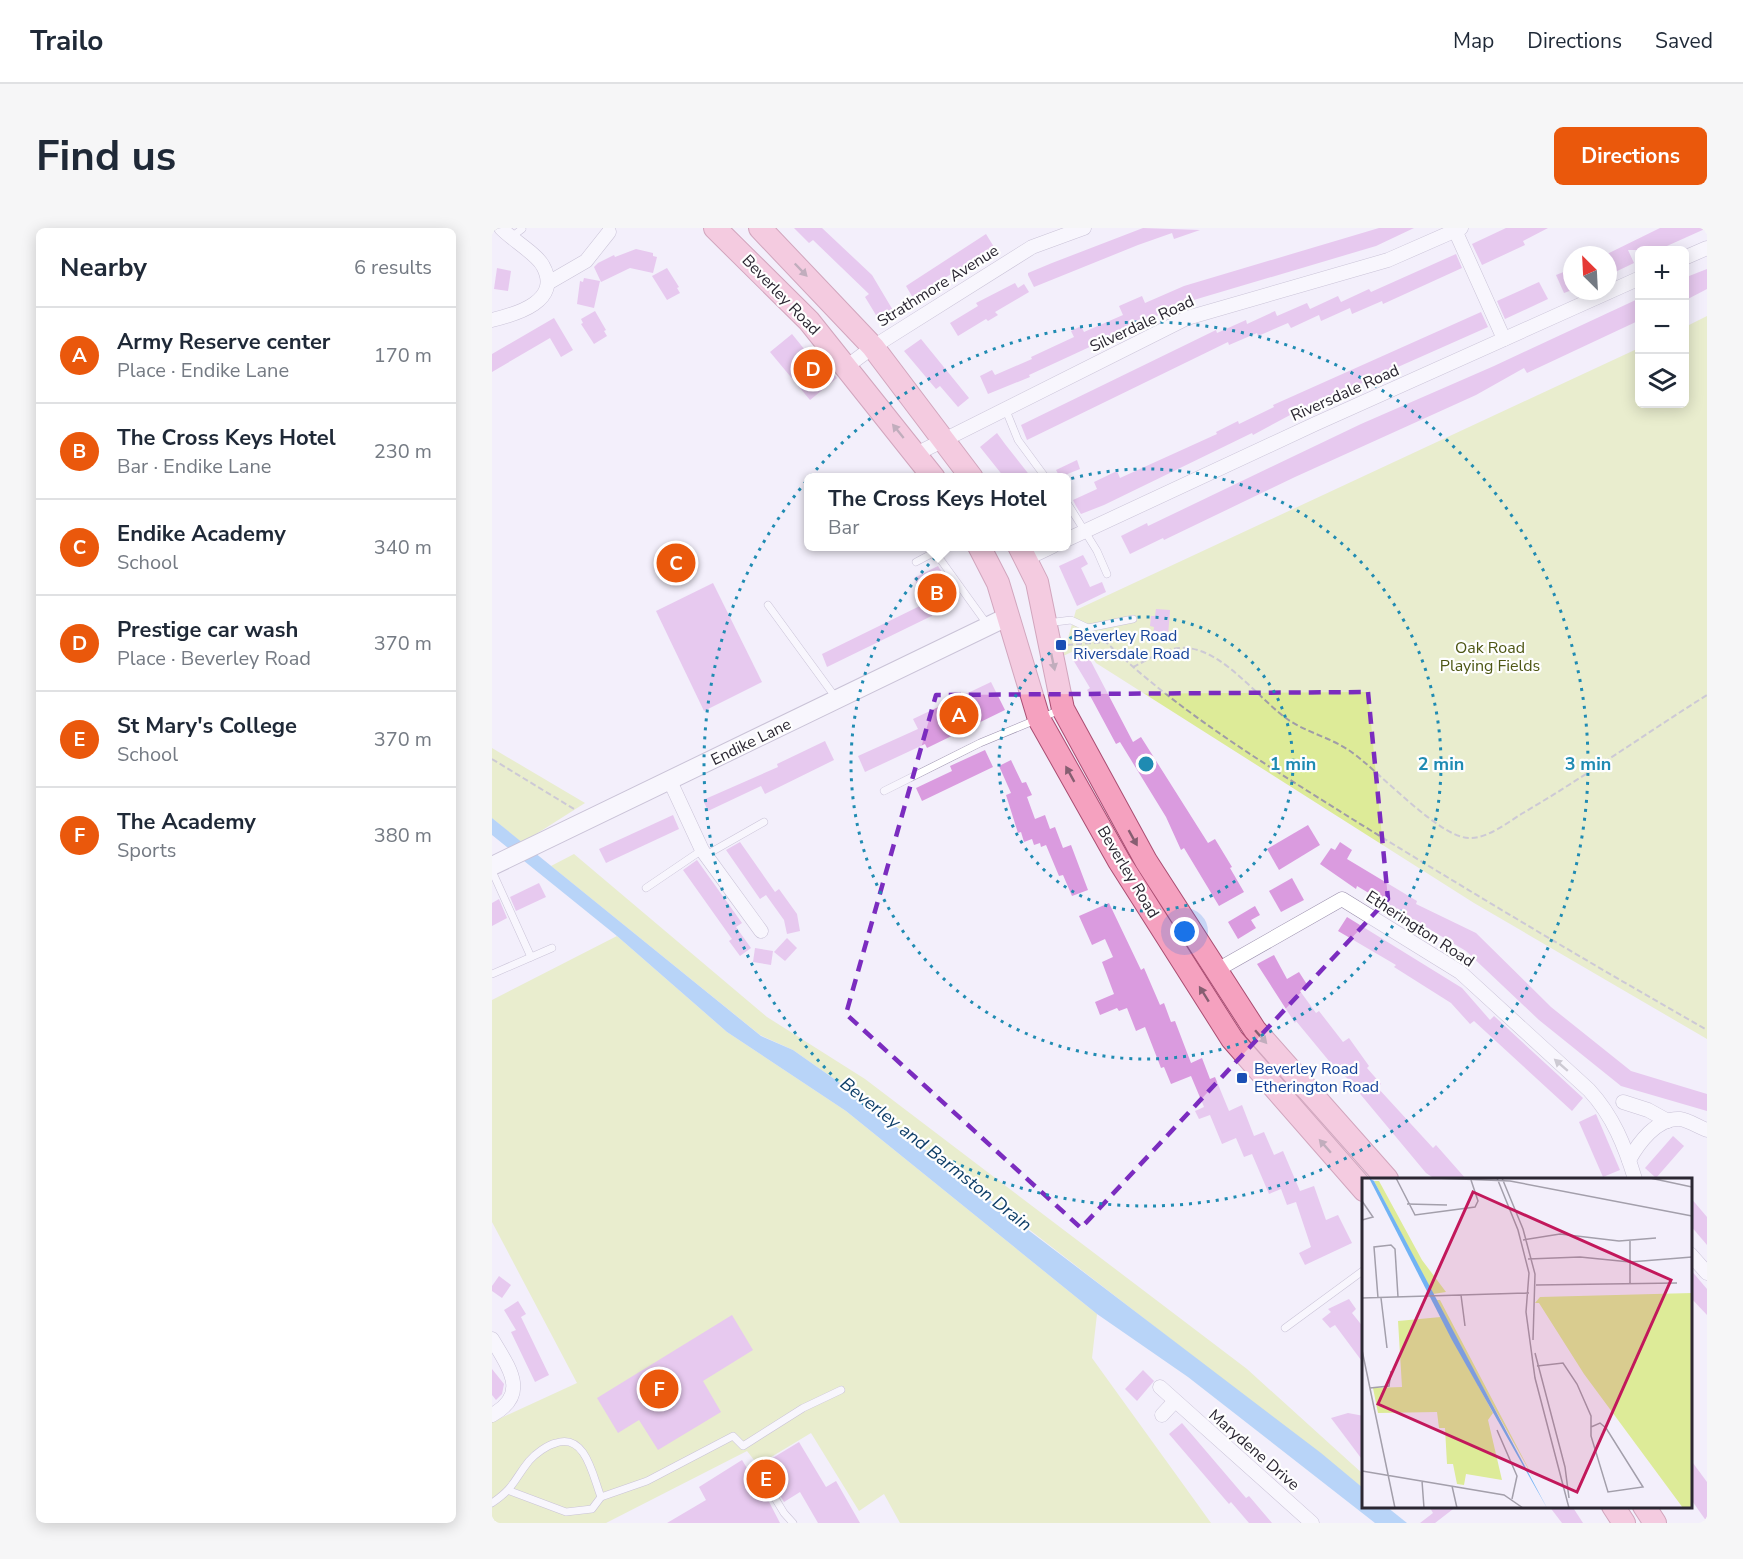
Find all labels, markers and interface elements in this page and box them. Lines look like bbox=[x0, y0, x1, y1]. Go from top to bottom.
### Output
text: Trailo bbox=[30, 22, 103, 60]
text: Map bbox=[1453, 27, 1494, 55]
text: Directions bbox=[1527, 27, 1622, 55]
text: Saved bbox=[1655, 27, 1713, 55]
button: Directions bbox=[1554, 127, 1707, 185]
text: Find us bbox=[36, 128, 176, 185]
street label: Strathmore Avenue bbox=[873, 240, 1003, 332]
north arrow bbox=[1563, 246, 1617, 300]
map controls bbox=[1635, 246, 1689, 408]
button: + bbox=[1635, 246, 1689, 300]
text: Nearby bbox=[60, 250, 147, 285]
street label: Beverley Road bbox=[737, 250, 825, 340]
text: 6 results bbox=[354, 254, 432, 281]
one-way arrow bbox=[794, 262, 808, 277]
street label: Silverdale Road bbox=[1086, 290, 1198, 358]
button: − bbox=[1635, 300, 1689, 354]
text: Army Reserve center bbox=[117, 327, 330, 357]
text: A bbox=[72, 342, 87, 369]
text: 170 m bbox=[374, 342, 432, 369]
pin: D bbox=[794, 346, 832, 392]
button: layers bbox=[1635, 354, 1689, 408]
text: Place · Endike Lane bbox=[117, 357, 289, 384]
street label: Riversdale Road bbox=[1287, 359, 1403, 427]
text: The Cross Keys Hotel bbox=[117, 423, 336, 453]
one-way arrow bbox=[892, 424, 904, 439]
text: B bbox=[73, 438, 86, 465]
text: 230 m bbox=[374, 438, 432, 465]
text: Bar · Endike Lane bbox=[117, 453, 271, 480]
popup bbox=[804, 473, 1071, 551]
text: The Cross Keys Hotel bbox=[828, 484, 1047, 514]
text: Bar bbox=[828, 514, 859, 541]
text: Endike Academy bbox=[117, 519, 286, 549]
text: C bbox=[73, 534, 86, 561]
text: 340 m bbox=[374, 534, 432, 561]
pin: C bbox=[656, 540, 696, 586]
text: School bbox=[117, 549, 178, 576]
pin: B bbox=[918, 570, 956, 616]
text: Prestige car wash bbox=[117, 615, 298, 645]
place label: Beverley Road Riversdale Road bbox=[1073, 625, 1190, 665]
text: D bbox=[72, 630, 87, 657]
text: 370 m bbox=[374, 630, 432, 657]
park label: Oak Road Playing Fields bbox=[1440, 637, 1540, 677]
marker: Beverley Road Riversdale Road bbox=[1054, 638, 1068, 652]
text: Place · Beverley Road bbox=[117, 645, 311, 672]
one-way arrow bbox=[1049, 653, 1058, 672]
pin: A bbox=[940, 692, 978, 738]
text: St Mary's College bbox=[117, 711, 297, 741]
street label: Endike Lane bbox=[707, 713, 795, 771]
text: E bbox=[74, 726, 85, 753]
text: 370 m bbox=[374, 726, 432, 753]
text: School bbox=[117, 741, 178, 768]
text: 1 min bbox=[1270, 752, 1316, 776]
text: 2 min bbox=[1418, 752, 1464, 776]
text: 3 min bbox=[1565, 752, 1611, 776]
centre of rings bbox=[1136, 754, 1156, 774]
one-way arrow bbox=[1065, 765, 1075, 782]
text: The Academy bbox=[117, 807, 256, 837]
text: F bbox=[74, 822, 85, 849]
text: 380 m bbox=[374, 822, 432, 849]
street label: Beverley Road bbox=[1092, 822, 1164, 922]
one-way arrow bbox=[1128, 830, 1138, 847]
text: Sports bbox=[117, 837, 176, 864]
street label: Etherington Road bbox=[1362, 886, 1478, 972]
your location bbox=[1170, 917, 1199, 946]
one-way arrow bbox=[1199, 986, 1210, 1002]
one-way arrow bbox=[1255, 1029, 1268, 1045]
place label: Beverley Road Etherington Road bbox=[1254, 1058, 1379, 1098]
one-way arrow bbox=[1554, 1059, 1569, 1072]
marker: Beverley Road Etherington Road bbox=[1235, 1071, 1249, 1085]
water label: Beverley and Barmston Drain bbox=[835, 1072, 1037, 1236]
one-way arrow bbox=[1319, 1139, 1332, 1154]
inset map bbox=[1362, 1178, 1692, 1508]
pin: F bbox=[640, 1366, 678, 1412]
street label: Marydene Drive bbox=[1204, 1404, 1304, 1496]
pin: E bbox=[746, 1456, 786, 1502]

